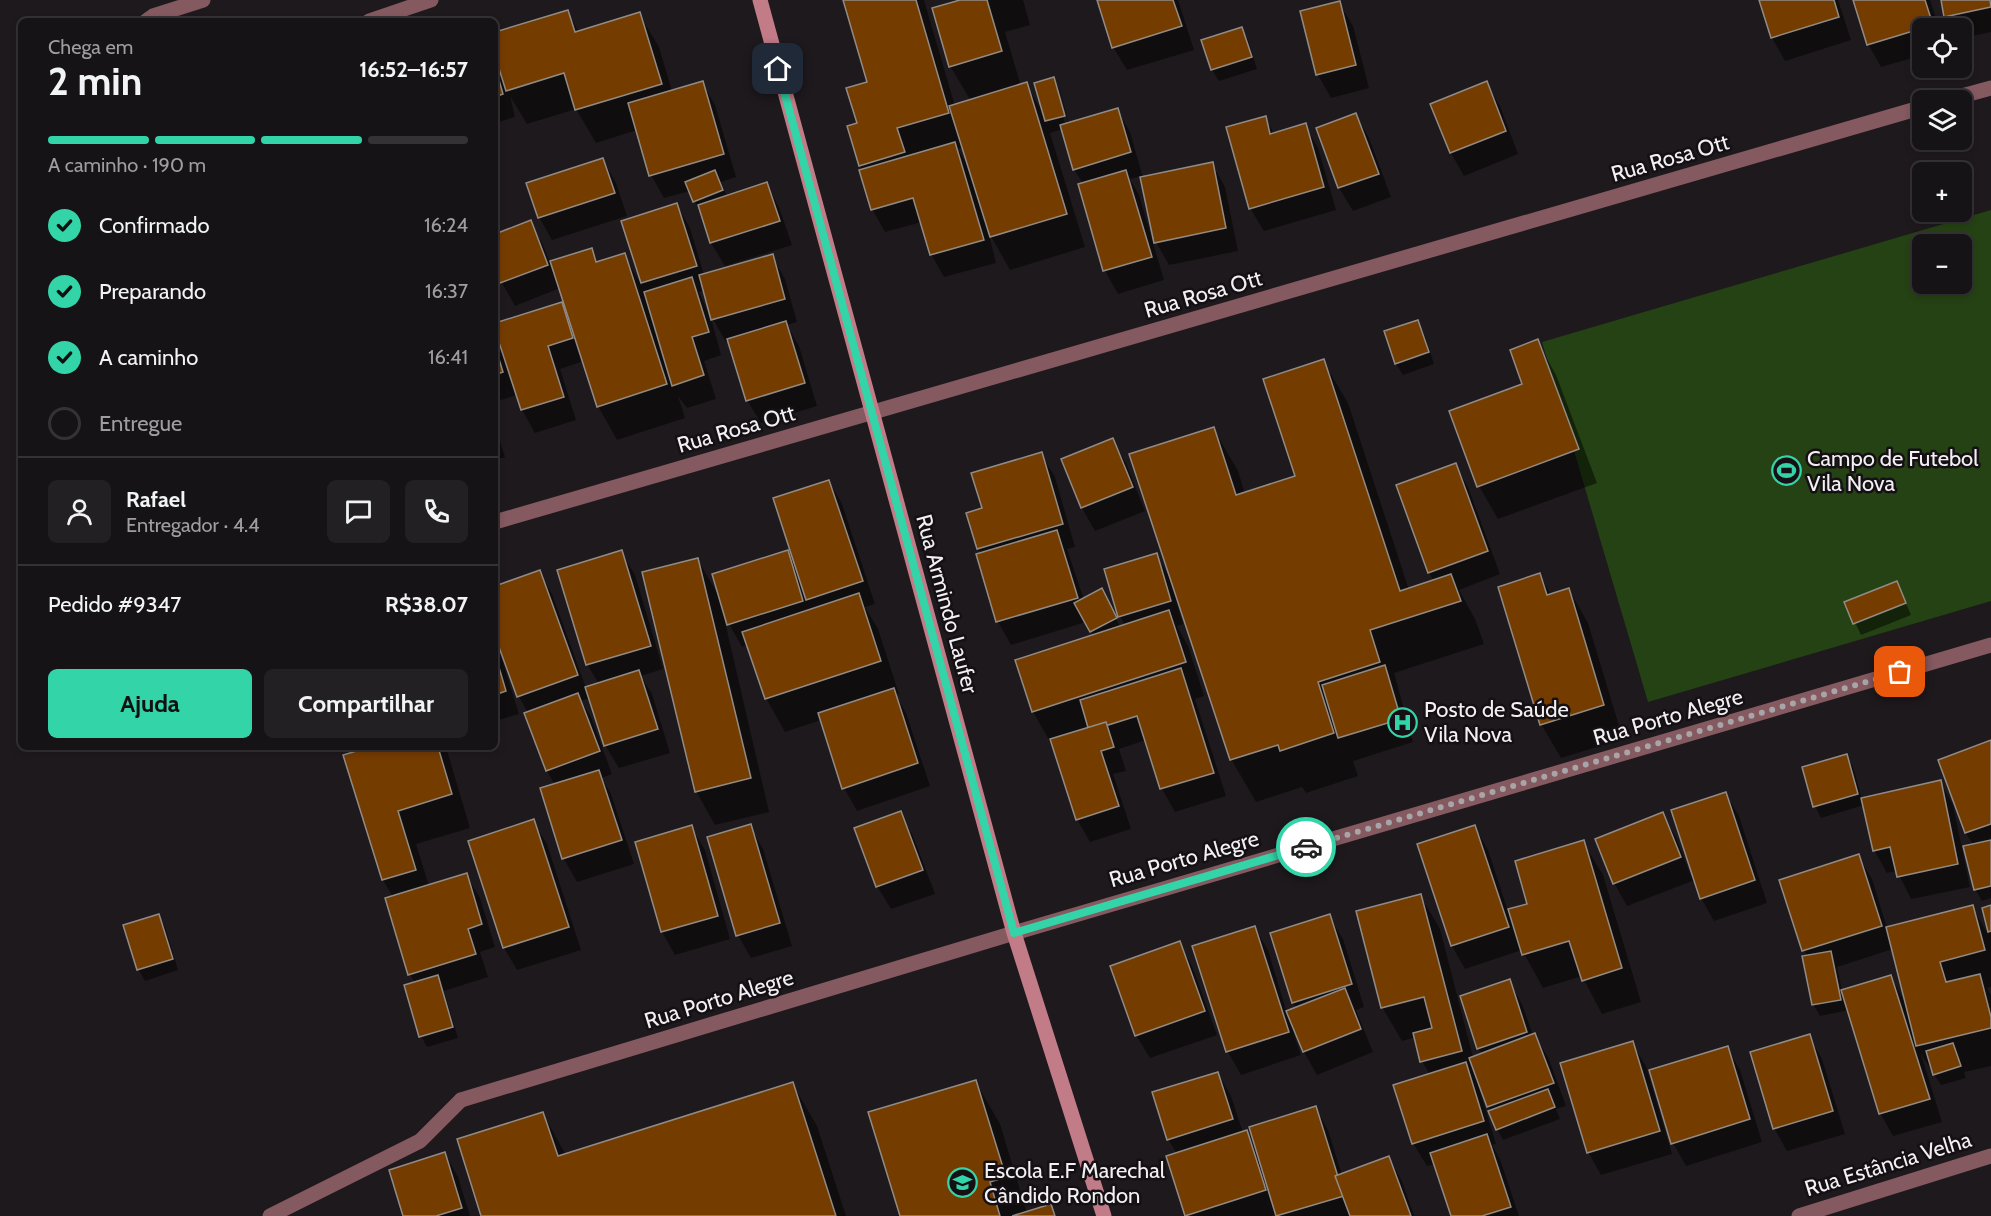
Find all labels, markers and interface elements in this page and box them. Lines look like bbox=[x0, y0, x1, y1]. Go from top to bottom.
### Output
map controls bbox=[1912, 18, 1972, 294]
button: locate bbox=[1912, 18, 1972, 78]
text: Chega em bbox=[48, 35, 133, 59]
pin bbox=[752, 43, 803, 94]
icon: home bbox=[761, 52, 794, 85]
text: 16:52–16:57 bbox=[359, 56, 468, 83]
text: 2 min bbox=[48, 57, 142, 105]
button: layers bbox=[1912, 90, 1972, 150]
street label: Rua Rosa Ott bbox=[1608, 128, 1733, 188]
text: A caminho · 190 m bbox=[48, 153, 206, 177]
button: + bbox=[1912, 162, 1972, 222]
icon: check bbox=[48, 209, 81, 242]
text: Confirmado bbox=[99, 212, 210, 239]
text: 16:24 bbox=[424, 213, 468, 237]
button: − bbox=[1912, 234, 1972, 294]
street label: Rua Rosa Ott bbox=[1141, 264, 1266, 324]
icon: check bbox=[48, 275, 81, 308]
text: Preparando bbox=[99, 278, 206, 305]
text: 16:37 bbox=[425, 279, 468, 303]
icon: check bbox=[48, 341, 81, 374]
text: A caminho bbox=[99, 344, 198, 371]
text: 16:41 bbox=[428, 345, 468, 369]
street label: Rua Rosa Ott bbox=[674, 399, 799, 459]
text: Entregue bbox=[99, 410, 182, 437]
place label: Campo de Futebol Vila Nova bbox=[1807, 445, 1979, 497]
sports icon: Campo de Futebol Vila Nova bbox=[1770, 455, 1802, 487]
button: person bbox=[48, 480, 111, 543]
button: chat bbox=[327, 480, 390, 543]
button: phone bbox=[405, 480, 468, 543]
text: Rafael bbox=[126, 486, 186, 513]
street label: Rua Armindo Laufer bbox=[910, 511, 984, 697]
text: Entregador · 4.4 bbox=[126, 513, 260, 537]
text: Pedido #9347 bbox=[48, 591, 181, 618]
text: R$38.07 bbox=[385, 591, 468, 618]
pin bbox=[1874, 646, 1925, 697]
icon: bag bbox=[1883, 655, 1916, 688]
button: Ajuda bbox=[48, 669, 252, 738]
button: Compartilhar bbox=[264, 669, 468, 738]
street label: Rua Porto Alegre bbox=[1590, 683, 1746, 751]
place label: Posto de Saúde Vila Nova bbox=[1424, 696, 1569, 748]
hospital icon: Posto de Saúde Vila Nova bbox=[1387, 706, 1419, 738]
courier bbox=[1276, 817, 1336, 877]
street label: Rua Porto Alegre bbox=[1106, 825, 1262, 893]
icon: car bbox=[1290, 831, 1323, 864]
street label: Rua Porto Alegre bbox=[641, 964, 797, 1034]
street label: Rua Estância Velha bbox=[1801, 1126, 1975, 1202]
place label: Escola E.F Marechal Cândido Rondon bbox=[984, 1157, 1166, 1209]
school or university icon: Escola E.F Marechal Cândido Rondon bbox=[947, 1167, 979, 1199]

